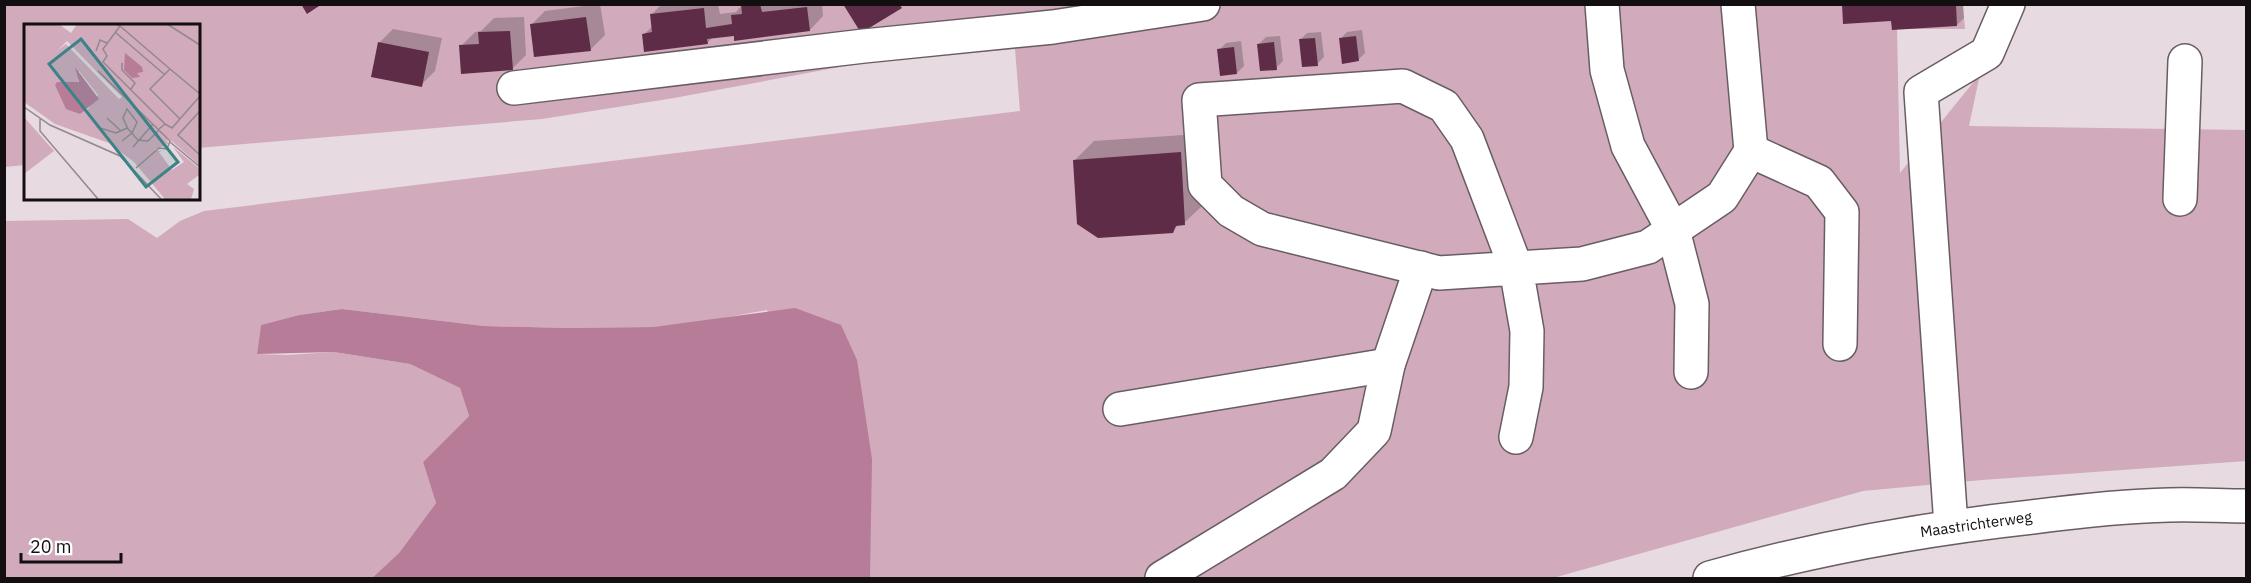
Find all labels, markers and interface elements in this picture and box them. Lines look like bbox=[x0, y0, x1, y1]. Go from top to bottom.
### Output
inset map bbox=[24, 24, 200, 200]
street label: Maastrichterweg bbox=[1919, 507, 2033, 541]
scale bar bbox=[21, 526, 122, 564]
text: 20 m bbox=[30, 535, 72, 558]

